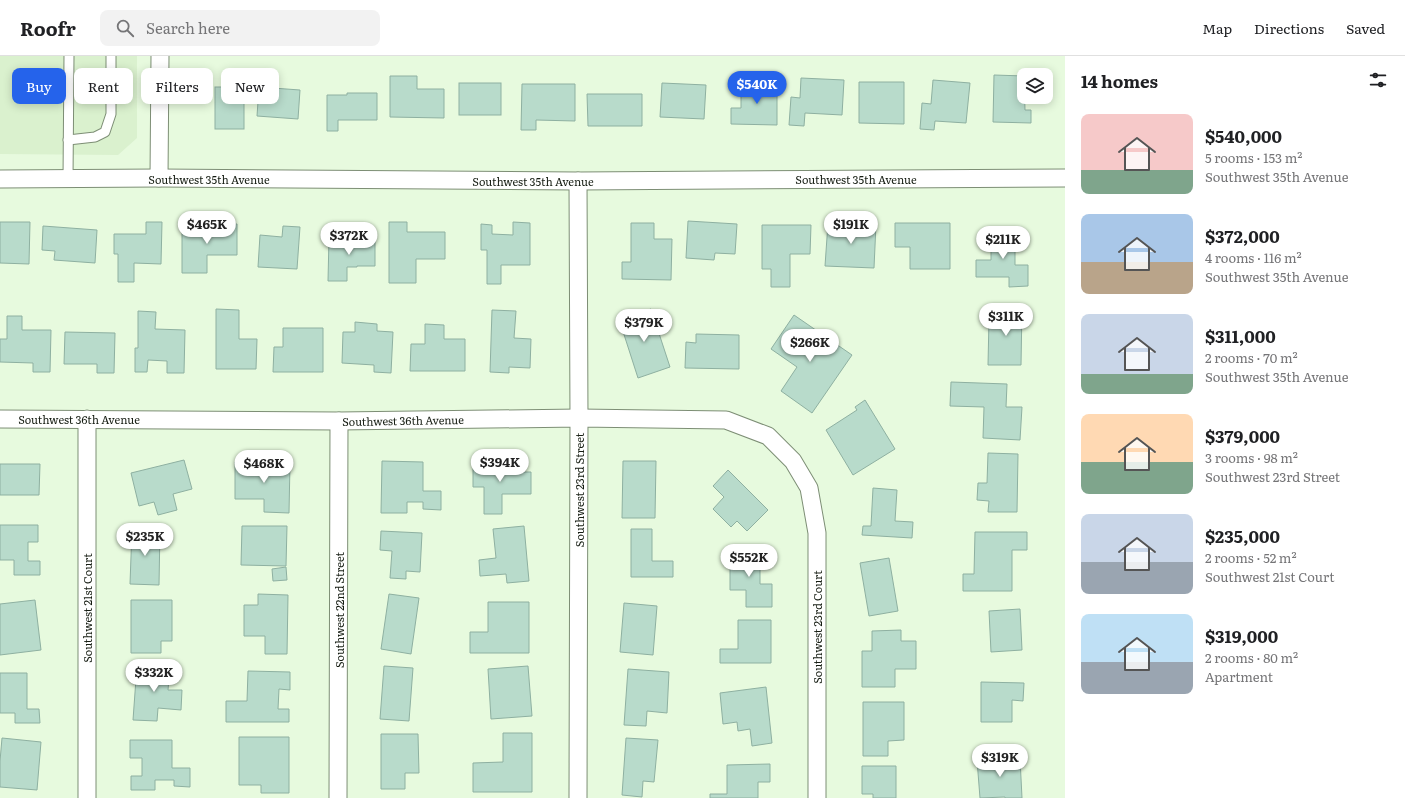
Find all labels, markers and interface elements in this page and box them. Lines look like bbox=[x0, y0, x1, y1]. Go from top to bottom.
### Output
search box bbox=[100, 10, 380, 46]
text: Roofr bbox=[20, 14, 76, 42]
text: Search here bbox=[146, 16, 230, 39]
icon: search bbox=[114, 17, 136, 39]
text: Map bbox=[1202, 18, 1232, 38]
text: Directions bbox=[1254, 18, 1324, 38]
text: Saved bbox=[1346, 18, 1385, 38]
chip: Buy bbox=[12, 68, 66, 104]
chip: Rent bbox=[74, 68, 133, 104]
chip: Filters bbox=[141, 68, 213, 104]
chip: New bbox=[221, 68, 279, 104]
map controls bbox=[1017, 68, 1053, 104]
button: layers bbox=[1017, 68, 1053, 104]
text: 14 homes bbox=[1081, 68, 1158, 93]
icon: filters bbox=[1367, 69, 1389, 91]
pin: $540K bbox=[729, 71, 785, 105]
text: $540K bbox=[737, 74, 777, 93]
text: $540,000 bbox=[1205, 123, 1282, 148]
icon: home bbox=[1113, 130, 1161, 178]
text: 5 rooms · 153 m² bbox=[1205, 148, 1303, 167]
text: Southwest 35th Avenue bbox=[1205, 167, 1348, 186]
street label: Southwest 35th Avenue bbox=[148, 171, 270, 187]
street label: Southwest 35th Avenue bbox=[795, 171, 917, 187]
street label: Southwest 35th Avenue bbox=[472, 173, 594, 189]
pin: $465K bbox=[179, 211, 235, 245]
pin: $191K bbox=[823, 211, 879, 245]
text: $465K bbox=[187, 214, 227, 233]
text: $191K bbox=[833, 214, 869, 233]
pin: $372K bbox=[321, 222, 377, 256]
text: $372,000 bbox=[1205, 223, 1280, 248]
text: $372K bbox=[329, 225, 369, 244]
pin: $211K bbox=[975, 226, 1031, 260]
text: $211K bbox=[985, 229, 1021, 248]
icon: home bbox=[1113, 230, 1161, 278]
text: 4 rooms · 116 m² bbox=[1205, 248, 1302, 267]
text: Southwest 35th Avenue bbox=[1205, 267, 1348, 286]
pin: $311K bbox=[978, 303, 1034, 337]
text: $311K bbox=[988, 306, 1024, 325]
pin: $379K bbox=[616, 309, 672, 343]
text: $379K bbox=[624, 312, 664, 331]
text: $311,000 bbox=[1205, 323, 1276, 348]
pin: $266K bbox=[782, 329, 838, 363]
icon: home bbox=[1113, 330, 1161, 378]
text: $266K bbox=[790, 332, 830, 351]
text: 2 rooms · 70 m² bbox=[1205, 348, 1298, 367]
text: Southwest 35th Avenue bbox=[1205, 367, 1348, 386]
street label: Southwest 36th Avenue bbox=[18, 411, 140, 427]
street label: Southwest 36th Avenue bbox=[342, 411, 464, 429]
text: $379,000 bbox=[1205, 423, 1280, 448]
icon: home bbox=[1113, 430, 1161, 478]
street label: Southwest 23rd Street bbox=[571, 432, 587, 547]
text: 3 rooms · 98 m² bbox=[1205, 448, 1298, 467]
pin: $394K bbox=[472, 449, 528, 483]
pin: $468K bbox=[236, 450, 292, 484]
text: $394K bbox=[480, 452, 520, 471]
text: $468K bbox=[243, 453, 285, 472]
text: Southwest 23rd Street bbox=[1205, 467, 1340, 486]
pin: $235K bbox=[117, 523, 173, 557]
text: $235,000 bbox=[1205, 523, 1280, 548]
text: $235K bbox=[125, 526, 165, 545]
icon: home bbox=[1113, 530, 1161, 578]
pin: $552K bbox=[721, 544, 777, 578]
text: $552K bbox=[730, 547, 768, 566]
text: 2 rooms · 52 m² bbox=[1205, 548, 1297, 567]
street label: Southwest 22nd Street bbox=[331, 551, 347, 668]
street label: Southwest 21st Court bbox=[79, 553, 95, 663]
text: Southwest 21st Court bbox=[1205, 567, 1334, 586]
street label: Southwest 23rd Court bbox=[809, 570, 825, 684]
text: $319,000 bbox=[1205, 623, 1278, 648]
icon: home bbox=[1113, 630, 1161, 678]
text: 2 rooms · 80 m² bbox=[1205, 648, 1298, 667]
pin: $332K bbox=[126, 659, 182, 693]
text: $332K bbox=[135, 662, 173, 681]
text: Apartment bbox=[1205, 667, 1273, 686]
pin: $319K bbox=[972, 744, 1028, 778]
text: $319K bbox=[981, 747, 1019, 766]

